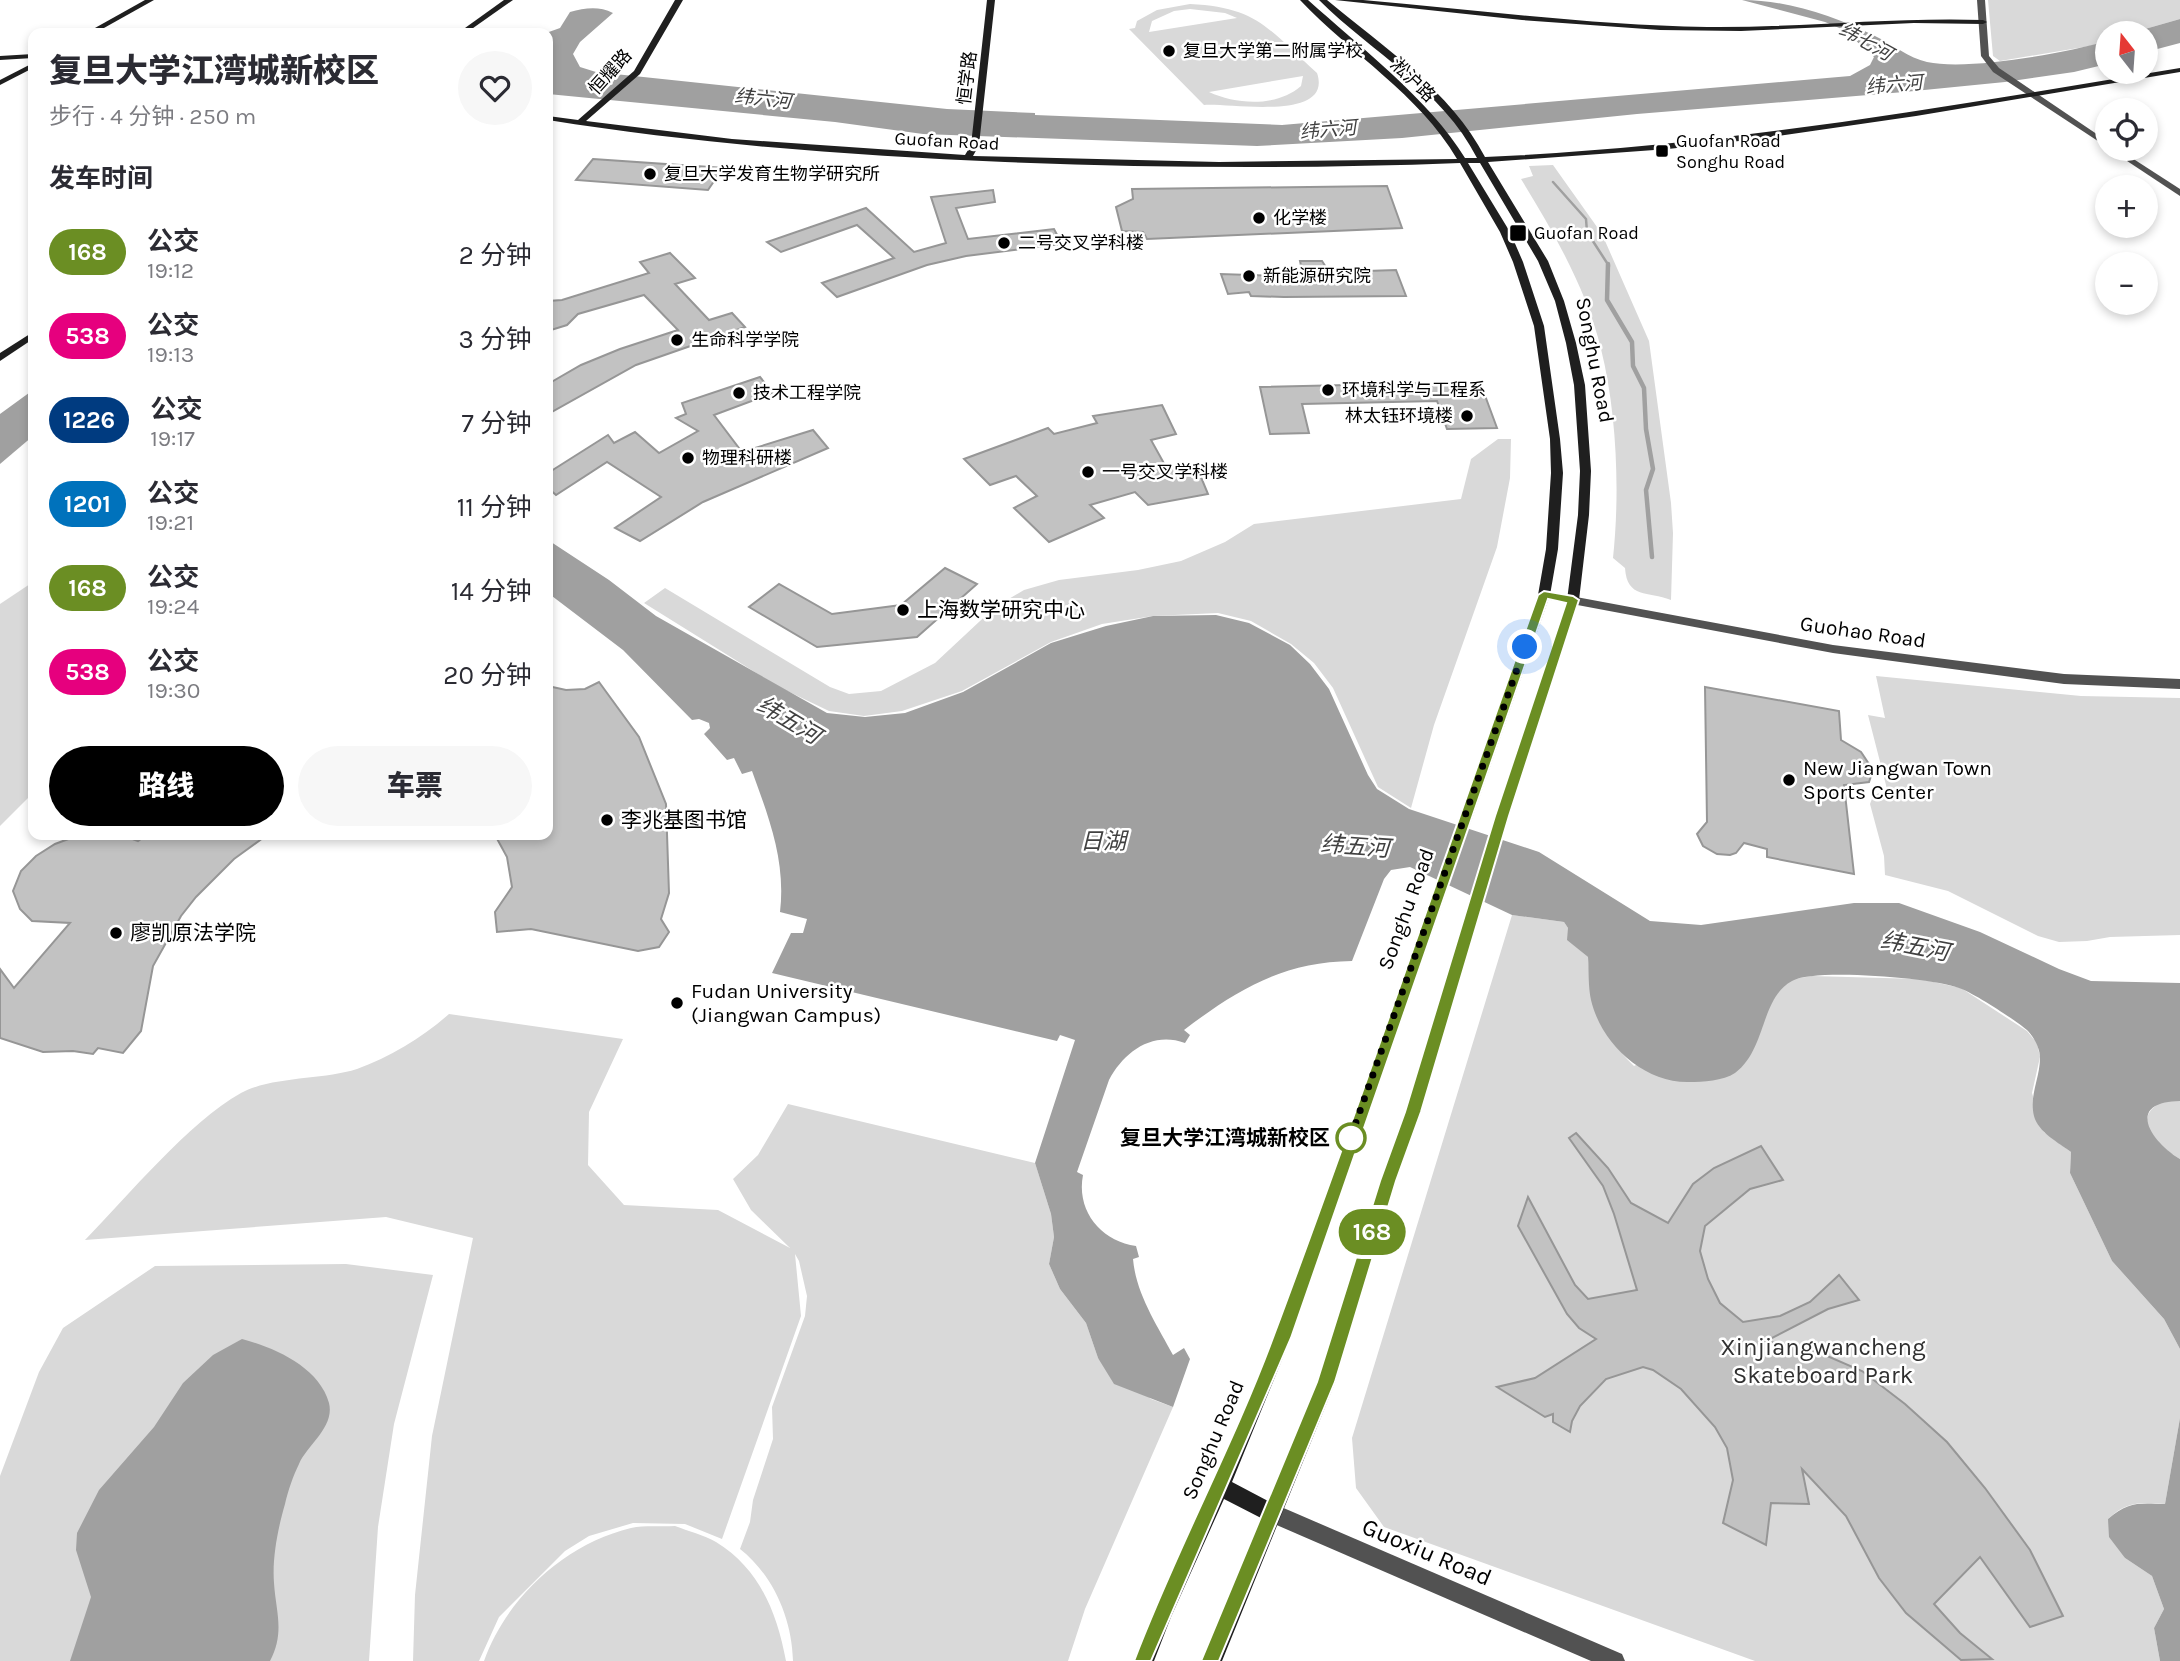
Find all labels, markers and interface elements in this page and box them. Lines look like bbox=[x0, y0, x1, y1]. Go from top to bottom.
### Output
water label: 纬七河 bbox=[1835, 18, 1899, 67]
north arrow bbox=[2095, 21, 2158, 84]
map controls bbox=[2095, 21, 2158, 315]
place label: 复旦大学第二附属学校 bbox=[1183, 40, 1363, 62]
marker: 复旦大学第二附属学校 bbox=[1161, 43, 1177, 59]
street label: 恒耀路 bbox=[584, 45, 636, 99]
street label: 恒学路 bbox=[953, 50, 981, 106]
button: heart bbox=[458, 51, 532, 125]
text: 复旦大学江湾城新校区 bbox=[49, 52, 379, 90]
street label: 淞沪路 bbox=[1386, 53, 1440, 107]
water label: 纬六河 bbox=[1865, 71, 1927, 98]
water label: 纬六河 bbox=[733, 85, 796, 113]
button: locate bbox=[2095, 98, 2158, 161]
text: 步行 · 4 分钟 · 250 m bbox=[49, 103, 256, 130]
water label: 纬六河 bbox=[1299, 116, 1361, 143]
street label: Guofan Road bbox=[894, 127, 1000, 155]
place label: Guofan Road Songhu Road bbox=[1676, 130, 1785, 173]
marker: Guofan Road Songhu Road bbox=[1654, 143, 1670, 159]
text: 发车时间 bbox=[49, 163, 153, 194]
place label: 复旦大学发育生物学研究所 bbox=[664, 163, 880, 185]
marker: 复旦大学发育生物学研究所 bbox=[642, 166, 658, 182]
button: + bbox=[2095, 175, 2158, 238]
place label: 化学楼 bbox=[1273, 207, 1327, 229]
marker: 化学楼 bbox=[1251, 210, 1267, 226]
place label: Guofan Road bbox=[1534, 222, 1639, 244]
marker: Guofan Road bbox=[1508, 223, 1528, 243]
text: 公交 bbox=[147, 226, 199, 257]
place label: 二号交叉学科楼 bbox=[1018, 232, 1144, 254]
marker: 二号交叉学科楼 bbox=[996, 235, 1012, 251]
text: 168 bbox=[68, 238, 107, 266]
text: 2 分钟 bbox=[459, 240, 532, 271]
button: − bbox=[2095, 252, 2158, 315]
text: 19:12 bbox=[147, 257, 194, 284]
place label: 新能源研究院 bbox=[1263, 265, 1371, 287]
marker: 新能源研究院 bbox=[1241, 268, 1257, 284]
street label: Songhu Road bbox=[1571, 295, 1619, 425]
text: 公交 bbox=[147, 310, 199, 341]
text: 538 bbox=[65, 322, 110, 350]
text: 3 分钟 bbox=[458, 324, 532, 355]
place label: 生命科学学院 bbox=[691, 329, 799, 351]
marker: 生命科学学院 bbox=[669, 332, 685, 348]
text: 19:13 bbox=[147, 341, 194, 368]
place label: 环境科学与工程系 bbox=[1342, 379, 1486, 401]
place label: 技术工程学院 bbox=[753, 382, 861, 404]
marker: 环境科学与工程系 bbox=[1320, 382, 1336, 398]
marker: 技术工程学院 bbox=[731, 385, 747, 401]
text: 公交 bbox=[150, 394, 202, 425]
place label: 林太钰环境楼 bbox=[1345, 405, 1453, 427]
text: 1226 bbox=[63, 406, 115, 434]
text: 7 分钟 bbox=[462, 408, 532, 439]
marker: 林太钰环境楼 bbox=[1459, 408, 1475, 424]
text: 19:17 bbox=[150, 425, 195, 452]
place label: 物理科研楼 bbox=[702, 447, 792, 469]
marker: 物理科研楼 bbox=[680, 450, 696, 466]
place label: 一号交叉学科楼 bbox=[1102, 461, 1228, 483]
marker: 一号交叉学科楼 bbox=[1080, 464, 1096, 480]
text: 公交 bbox=[147, 478, 199, 509]
text: 1201 bbox=[64, 490, 111, 518]
text: 11 分钟 bbox=[457, 492, 532, 523]
text: 19:21 bbox=[147, 509, 194, 536]
text: 公交 bbox=[147, 562, 199, 593]
text: 168 bbox=[68, 574, 107, 602]
text: 14 分钟 bbox=[451, 576, 532, 607]
text: 19:24 bbox=[147, 593, 199, 620]
place label: 上海数学研究中心 bbox=[917, 598, 1085, 622]
marker: 上海数学研究中心 bbox=[895, 602, 911, 618]
street label: Guohao Road bbox=[1799, 611, 1927, 653]
your location bbox=[1507, 629, 1542, 664]
text: 公交 bbox=[147, 646, 199, 677]
text: 538 bbox=[65, 658, 110, 686]
text: 20 分钟 bbox=[443, 660, 532, 691]
text: 19:30 bbox=[147, 677, 200, 704]
water label: 纬五河 bbox=[752, 691, 829, 752]
button: 路线 bbox=[49, 746, 284, 826]
button: 车票 bbox=[298, 746, 532, 826]
place label: New Jiangwan Town Sports Center bbox=[1803, 756, 1992, 804]
marker: New Jiangwan Town Sports Center bbox=[1781, 772, 1797, 788]
place label: 李兆基图书馆 bbox=[621, 808, 747, 832]
marker: 李兆基图书馆 bbox=[599, 812, 615, 828]
water label: 日湖 bbox=[1080, 828, 1129, 855]
water label: 纬五河 bbox=[1320, 831, 1394, 863]
street label: Songhu Road bbox=[1373, 845, 1439, 973]
place label: 廖凯原法学院 bbox=[130, 921, 256, 945]
marker: 廖凯原法学院 bbox=[108, 925, 124, 941]
water label: 纬五河 bbox=[1878, 927, 1955, 967]
place label: Fudan University (Jiangwan Campus) bbox=[691, 979, 881, 1027]
marker: Fudan University (Jiangwan Campus) bbox=[669, 995, 685, 1011]
marker: 复旦大学江湾城新校区 bbox=[1336, 1123, 1366, 1153]
place label: 复旦大学江湾城新校区 bbox=[1120, 1126, 1330, 1150]
line badge: 168 bbox=[1332, 1209, 1412, 1255]
text: 168 bbox=[1353, 1218, 1391, 1246]
park label: Xinjiangwancheng Skateboard Park bbox=[1720, 1333, 1926, 1389]
street label: Songhu Road bbox=[1177, 1377, 1249, 1503]
street label: Guoxiu Road bbox=[1358, 1512, 1496, 1592]

